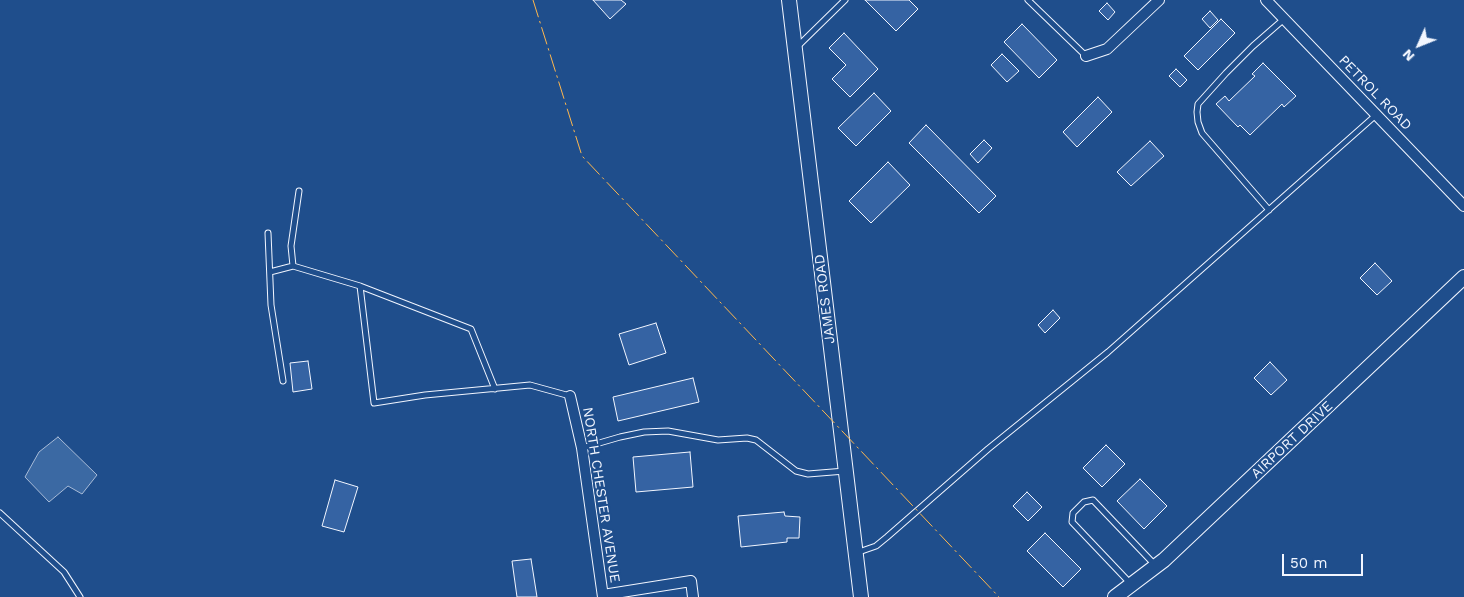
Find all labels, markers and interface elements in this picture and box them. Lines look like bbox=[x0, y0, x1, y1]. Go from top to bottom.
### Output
north arrow bbox=[1394, 20, 1444, 70]
text: N bbox=[1399, 46, 1418, 65]
street label: PETROL ROAD bbox=[1335, 52, 1415, 134]
street label: JAMES ROAD bbox=[811, 253, 839, 345]
street label: AIRPORT DRIVE bbox=[1248, 398, 1336, 482]
street label: NORTH CHESTER AVENUE bbox=[579, 406, 623, 584]
scale bar bbox=[1284, 544, 1365, 576]
text: 50 m bbox=[1290, 554, 1327, 572]

